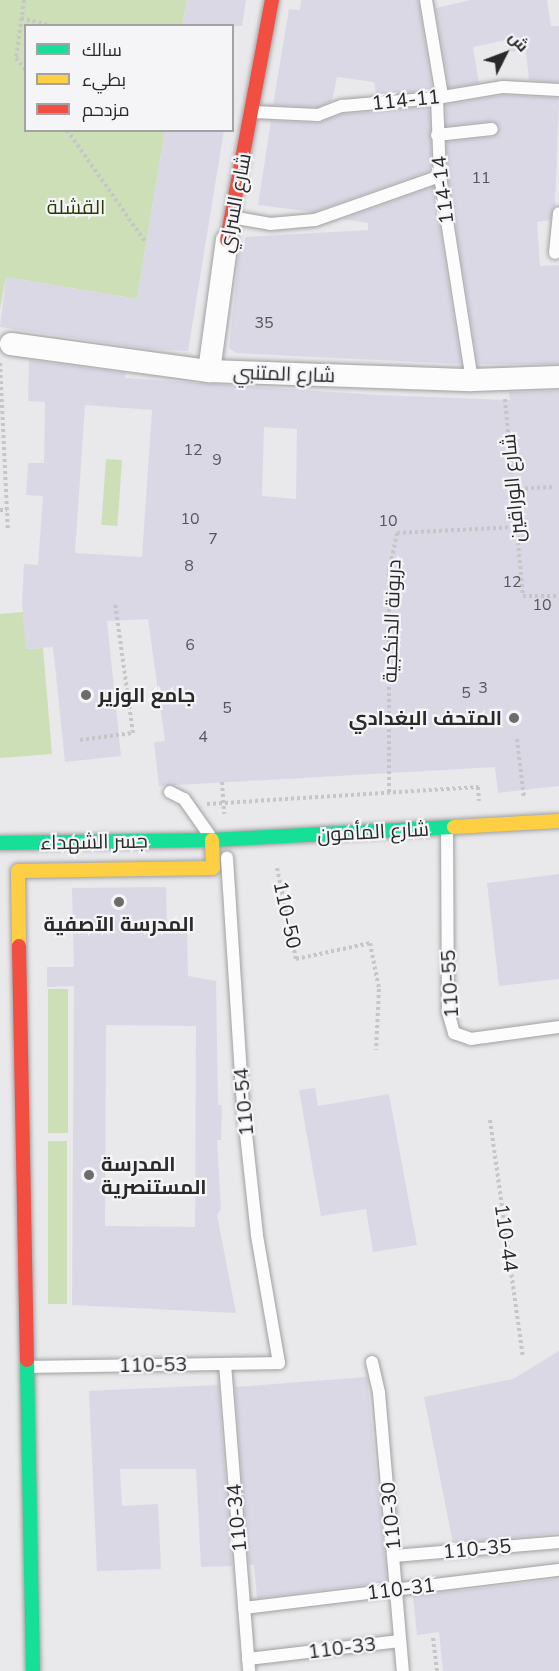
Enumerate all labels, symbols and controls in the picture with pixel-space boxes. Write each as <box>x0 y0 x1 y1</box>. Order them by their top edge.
legend <box>24 24 234 132</box>
north arrow <box>475 24 535 84</box>
text: ش <box>503 27 533 57</box>
text: سالك <box>82 38 122 62</box>
text: بطيء <box>82 68 126 92</box>
street label: 114-11 <box>371 84 441 116</box>
text: مزدحم <box>82 98 130 122</box>
street label: شارع السراي <box>214 151 256 255</box>
street label: 114-14 <box>427 155 459 225</box>
house number: 11 <box>471 168 491 188</box>
park label: القشلة <box>47 195 105 219</box>
house number: 35 <box>254 313 274 333</box>
street label: شارع المتنبي <box>232 360 336 388</box>
street label: شارع الوراقين <box>496 433 530 543</box>
house number: 12 <box>183 440 203 460</box>
house number: 9 <box>212 450 222 470</box>
house number: 10 <box>180 509 200 529</box>
house number: 10 <box>378 511 398 531</box>
house number: 7 <box>208 529 218 549</box>
house number: 8 <box>184 556 194 576</box>
street label: دربونة الدنكجية <box>378 559 406 683</box>
house number: 12 <box>502 572 522 592</box>
house number: 10 <box>532 595 552 615</box>
house number: 6 <box>185 635 195 655</box>
house number: 3 <box>478 678 488 698</box>
place label: جامع الوزير <box>98 683 195 707</box>
house number: 5 <box>461 683 471 703</box>
marker: جامع الوزير <box>79 688 93 702</box>
house number: 5 <box>222 698 232 718</box>
place label: المتحف البغدادي <box>349 706 502 730</box>
marker: المتحف البغدادي <box>507 711 521 725</box>
house number: 4 <box>198 727 208 747</box>
street label: شارع المأمون <box>317 817 429 847</box>
street label: جسر الشهداء <box>40 829 148 855</box>
street label: 110-50 <box>268 879 306 951</box>
marker: المدرسة الآصفية <box>112 895 126 909</box>
place label: المدرسة الآصفية <box>44 912 194 936</box>
street label: 110-55 <box>436 949 464 1019</box>
street label: 110-54 <box>229 1067 259 1137</box>
place label: المدرسة المستنصرية <box>101 1152 207 1199</box>
marker: المدرسة المستنصرية <box>82 1168 96 1182</box>
street label: 110-44 <box>489 1202 523 1274</box>
street label: 110-53 <box>119 1352 187 1378</box>
street label: 110-30 <box>376 1481 406 1551</box>
street label: 110-34 <box>222 1483 252 1553</box>
street label: 110-35 <box>442 1534 512 1564</box>
street label: 110-31 <box>366 1573 436 1605</box>
street label: 110-33 <box>307 1632 377 1664</box>

